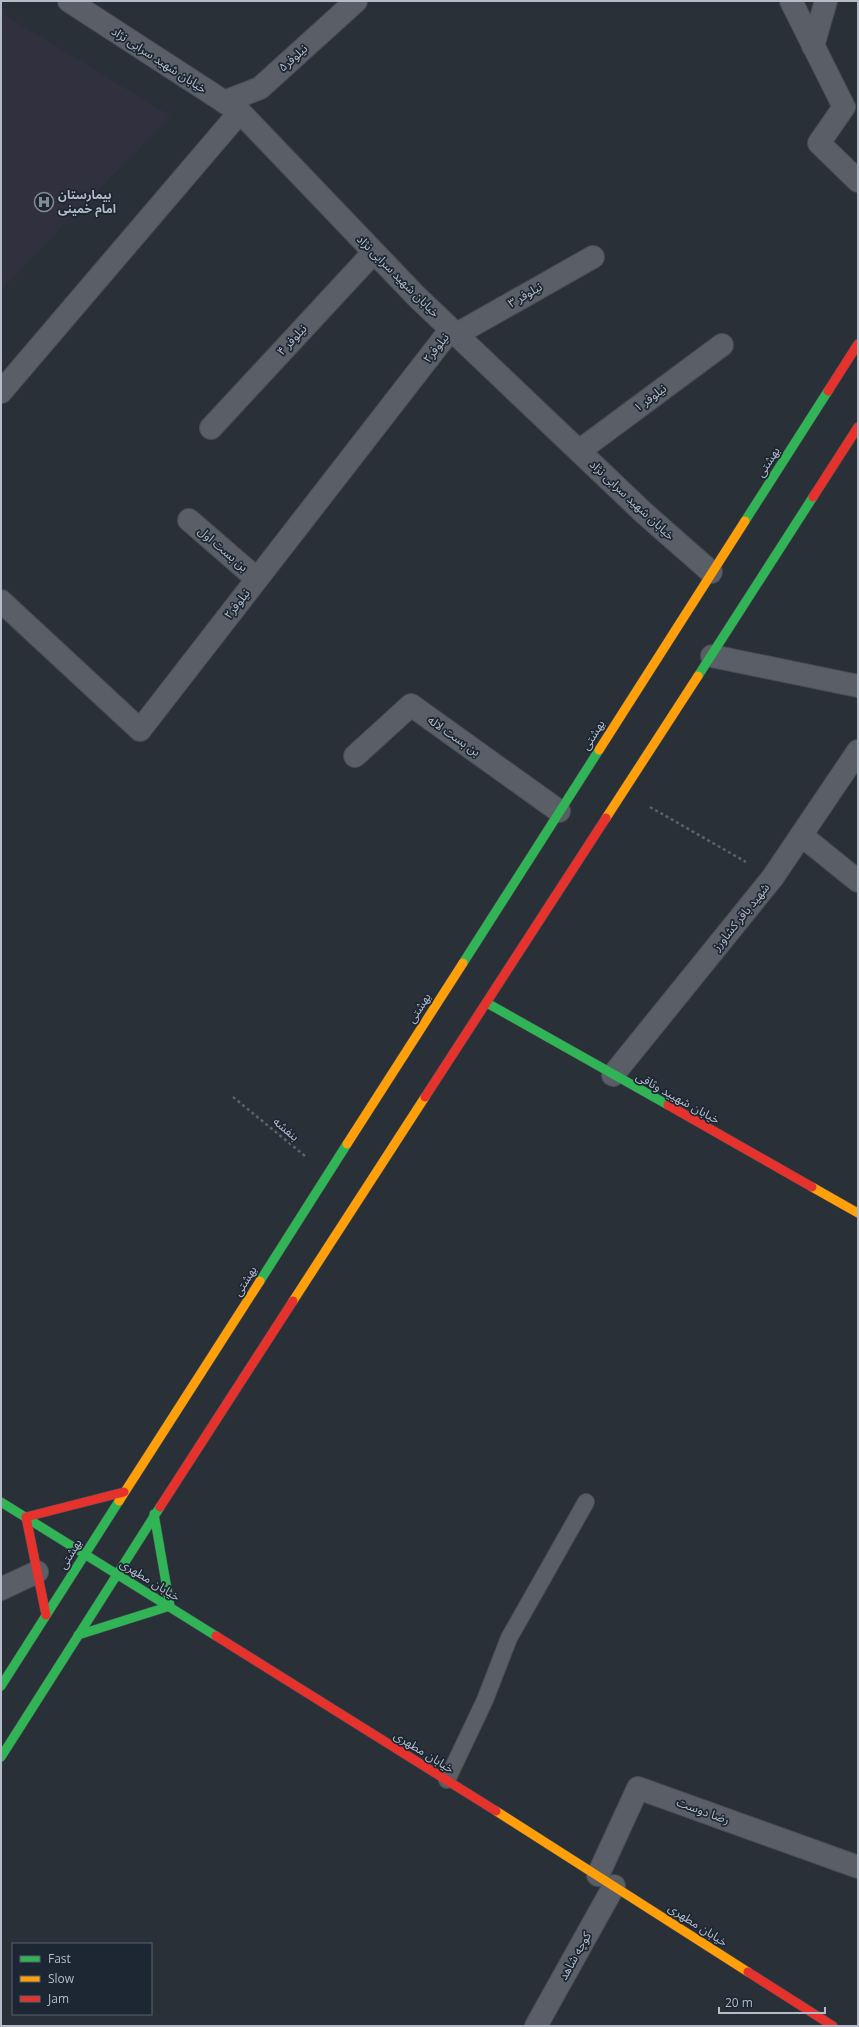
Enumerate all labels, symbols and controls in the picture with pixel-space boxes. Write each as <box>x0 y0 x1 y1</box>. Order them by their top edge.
street label: خیابان شهید سرابی نژاد <box>108 22 210 97</box>
street label: نیلوفر۵ <box>274 40 311 75</box>
place label: بیمارستان امام خمینی <box>58 186 116 218</box>
hospital icon: بیمارستان امام خمینی <box>33 191 55 213</box>
street label: خیابان شهید سرابی نژاد <box>353 230 444 321</box>
street label: نیلوفر ۳ <box>504 278 545 311</box>
street label: نیلوفر ۴ <box>273 320 310 359</box>
street label: نیلوفر۲ <box>418 329 453 366</box>
street label: نیلوفر ۱ <box>630 380 670 416</box>
street label: بهشتی <box>752 443 784 480</box>
street label: خیابان شهید سرابی نژاد <box>586 456 679 544</box>
street label: بن بست اول <box>195 522 252 575</box>
street label: نیلوفر۲ <box>219 585 254 622</box>
street label: بن بست لاله <box>425 711 484 760</box>
street label: بهشتی <box>577 716 608 753</box>
street label: شهید باقر کشاورز <box>708 879 773 955</box>
street label: بهشتی <box>403 989 435 1026</box>
street label: خیابان شهیید وثاقی <box>633 1067 723 1128</box>
street label: بنفشه <box>270 1113 303 1145</box>
street label: بهشتی <box>229 1262 260 1299</box>
street label: بهشتی <box>54 1535 85 1572</box>
street label: خیابان مطهری <box>117 1554 184 1605</box>
street label: خیابان مطهری <box>391 1726 458 1777</box>
street label: رضا دوست <box>674 1793 732 1828</box>
street label: خیابان مطهری <box>665 1899 731 1950</box>
street label: کوچه شاهد <box>554 1928 595 1983</box>
legend <box>12 1943 152 2015</box>
text: Fast <box>48 1950 71 1967</box>
text: Slow <box>48 1970 75 1987</box>
scale bar <box>719 1989 825 2015</box>
text: Jam <box>47 1990 69 2007</box>
text: 20 m <box>725 1994 753 2011</box>

